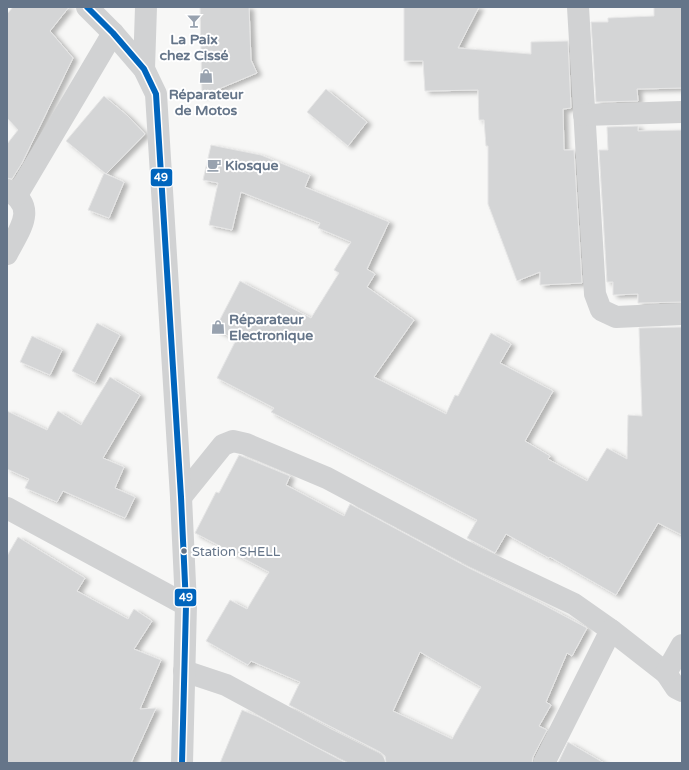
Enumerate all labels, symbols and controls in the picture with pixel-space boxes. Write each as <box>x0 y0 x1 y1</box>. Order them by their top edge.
bar icon: La Paix chez Cissé <box>186 13 202 29</box>
place label: La Paix chez Cissé <box>159 31 229 64</box>
shop icon: Réparateur de Motos <box>198 68 214 84</box>
place label: Réparateur de Motos <box>169 86 244 119</box>
cafe icon: Kiosque <box>206 157 222 173</box>
place label: Kiosque <box>225 157 278 174</box>
line badge: 49 <box>150 168 173 187</box>
text: 49 <box>154 171 168 184</box>
place label: Réparateur Electronique <box>229 311 313 344</box>
shop icon: Réparateur Electronique <box>210 319 226 335</box>
place label: Station SHELL <box>192 544 281 560</box>
marker: Station SHELL <box>179 546 189 556</box>
line badge: 49 <box>174 588 197 607</box>
text: 49 <box>179 591 193 604</box>

